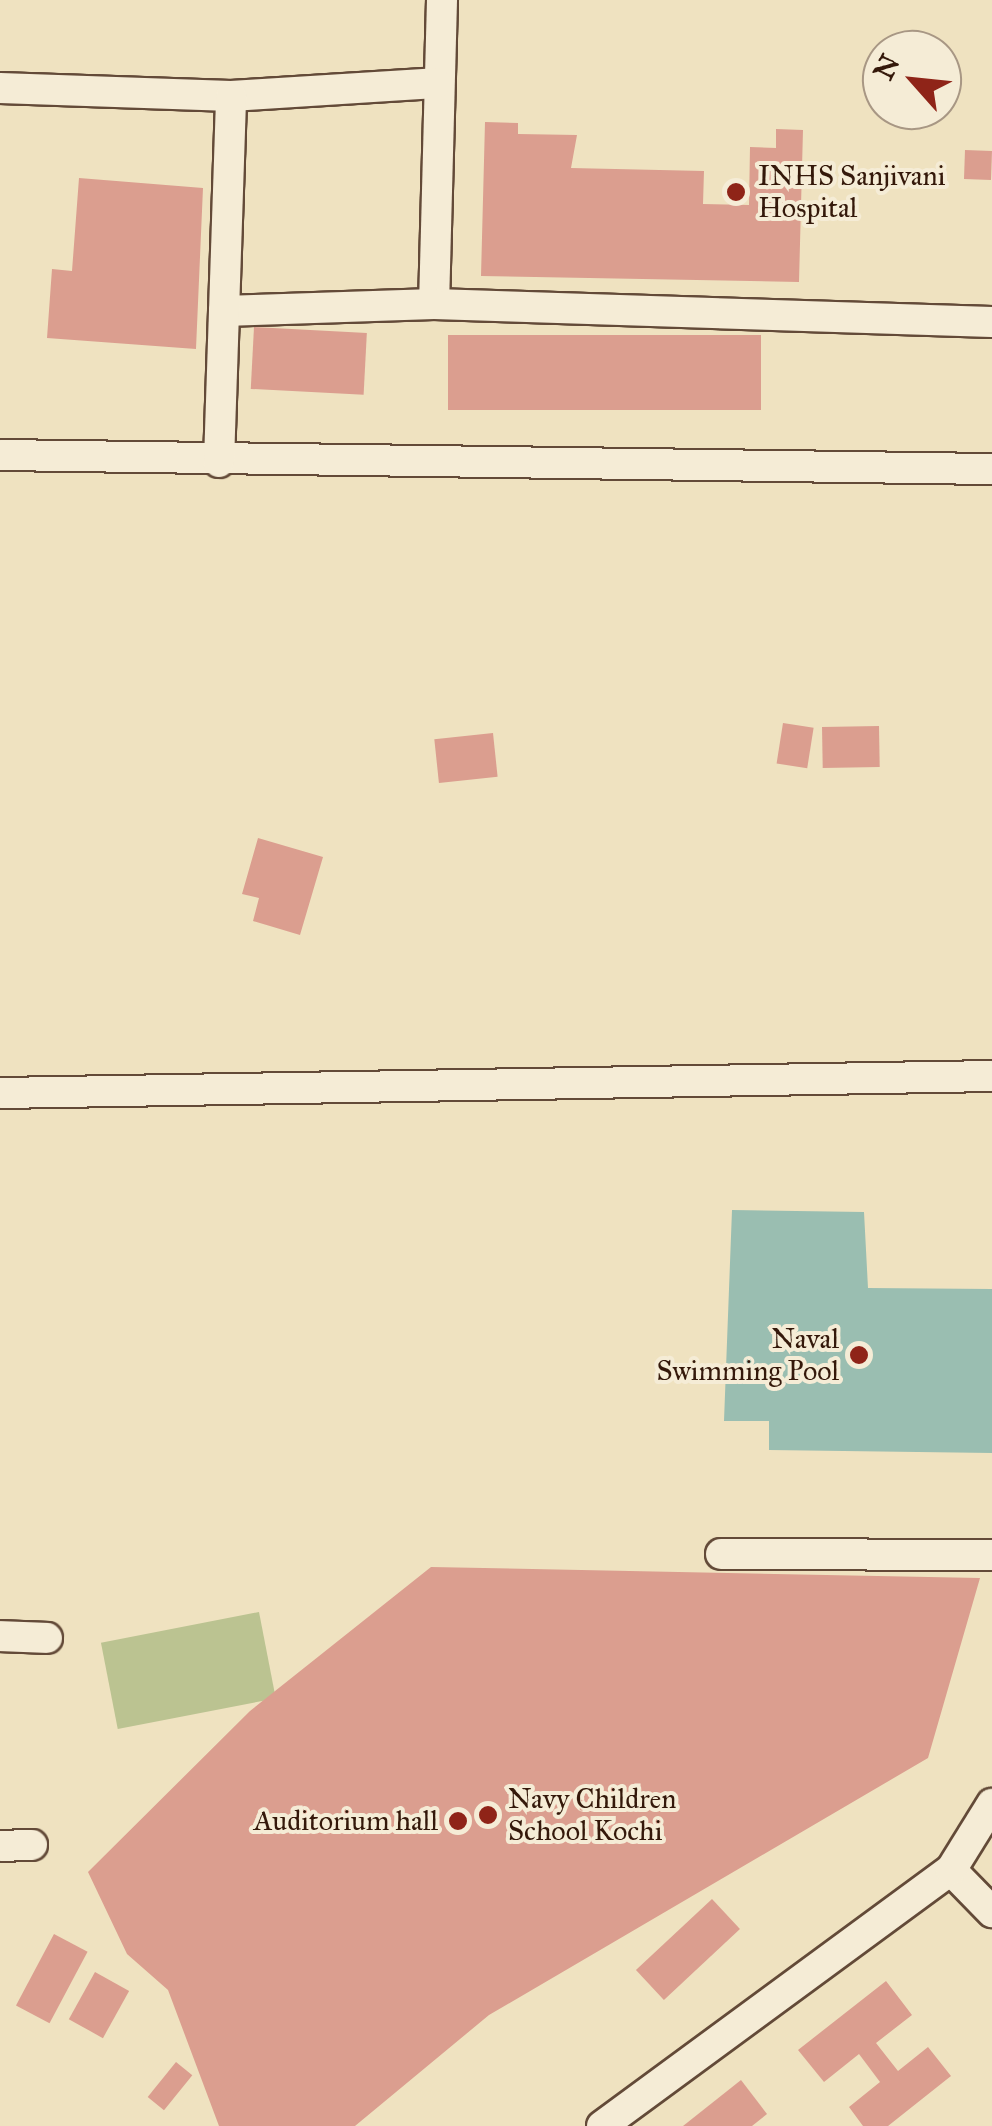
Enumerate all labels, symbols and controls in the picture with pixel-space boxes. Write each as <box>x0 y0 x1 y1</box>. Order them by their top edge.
north arrow <box>862 30 962 130</box>
text: N <box>866 49 908 86</box>
place label: INHS Sanjivani Hospital <box>758 159 945 225</box>
marker: INHS Sanjivani Hospital <box>723 179 749 205</box>
place label: Naval Swimming Pool <box>657 1322 839 1388</box>
marker: Naval Swimming Pool <box>848 1344 870 1366</box>
place label: Navy Children School Kochi <box>508 1782 676 1848</box>
place label: Auditorium hall <box>254 1804 438 1838</box>
marker: Navy Children School Kochi <box>477 1804 499 1826</box>
marker: Auditorium hall <box>447 1810 469 1832</box>

